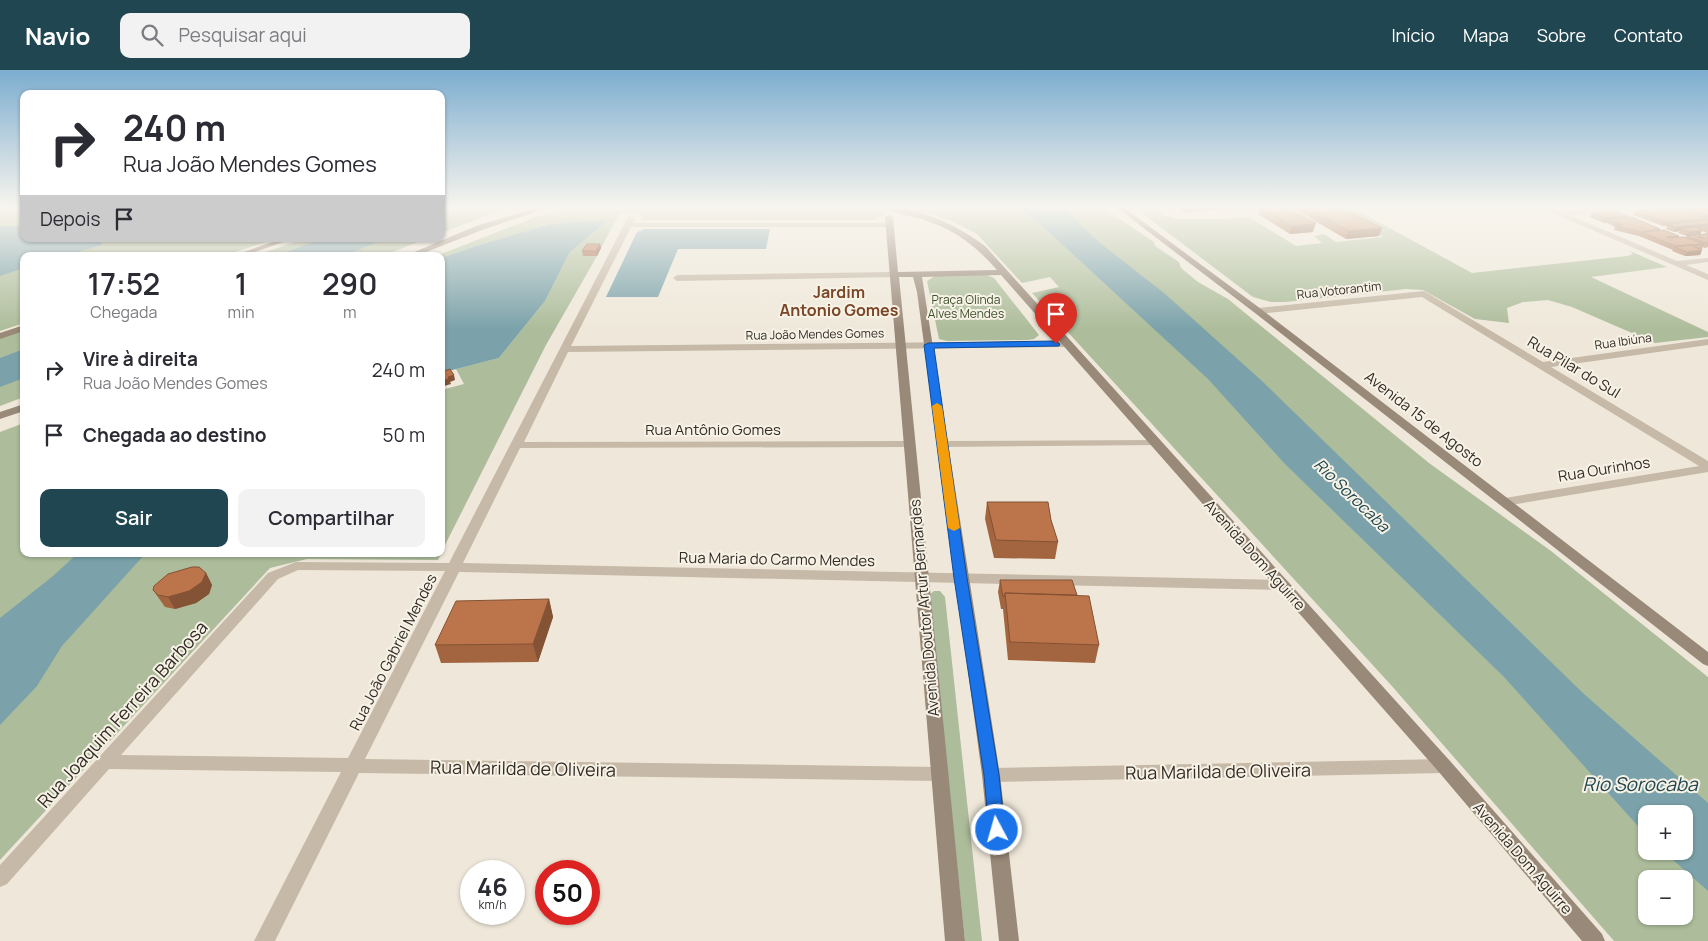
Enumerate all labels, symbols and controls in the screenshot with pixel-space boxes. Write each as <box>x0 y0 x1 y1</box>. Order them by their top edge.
search box <box>120 13 470 58</box>
text: Navio <box>25 19 90 52</box>
icon: search <box>138 21 166 49</box>
text: Pesquisar aqui <box>178 22 307 48</box>
text: Início <box>1391 23 1435 47</box>
text: Mapa <box>1463 23 1509 47</box>
text: Sobre <box>1537 23 1586 47</box>
text: Contato <box>1614 23 1683 47</box>
text: 240 m <box>123 104 226 152</box>
icon: right <box>40 110 105 175</box>
text: Rua João Mendes Gomes <box>123 149 377 179</box>
icon: arrive <box>110 205 138 233</box>
text: Depois <box>40 206 100 232</box>
text: 17:52 <box>88 263 160 304</box>
text: 1 <box>235 263 247 304</box>
text: 290 <box>322 263 377 304</box>
street label: Rua Votorantim <box>1296 277 1382 303</box>
district label: Jardim Antonio Gomes <box>780 281 899 321</box>
park label: Praça Olinda Alves Mendes <box>928 291 1004 322</box>
pin <box>1035 293 1077 344</box>
icon: arrive <box>1042 300 1070 328</box>
text: Chegada <box>90 301 157 323</box>
text: min <box>228 301 254 323</box>
text: m <box>343 301 356 323</box>
street label: Rua João Mendes Gomes <box>746 324 884 344</box>
street label: Rua Ibiúna <box>1593 329 1653 353</box>
street label: Rua Pilar do Sul <box>1524 331 1624 403</box>
text: Vire à direita <box>83 346 198 372</box>
icon: right <box>40 356 68 384</box>
text: 240 m <box>372 357 425 383</box>
street label: Avenida 15 de Agosto <box>1360 366 1488 472</box>
text: Rua João Mendes Gomes <box>83 372 268 394</box>
street label: Rua Antônio Gomes <box>645 419 781 440</box>
icon: arrive <box>40 421 68 449</box>
text: Chegada ao destino <box>83 422 266 448</box>
text: 50 m <box>383 422 425 448</box>
street label: Rua Ourinhos <box>1556 451 1652 487</box>
water label: Rio Sorocaba <box>1309 453 1395 537</box>
button: Sair <box>40 489 228 547</box>
button: Compartilhar <box>238 489 425 547</box>
street label: Avenida Dom Aguirre <box>1200 495 1311 615</box>
street label: Avenida Doutor Artur Bernardes <box>904 498 944 717</box>
street label: Rua Maria do Carmo Mendes <box>679 547 875 571</box>
street label: Rua João Gabriel Mendes <box>344 570 442 734</box>
street label: Rua Joaquim Ferreira Barbosa <box>32 615 212 813</box>
street label: Rua Marilda de Oliveira <box>430 754 616 782</box>
street label: Rua Marilda de Oliveira <box>1125 757 1311 785</box>
water label: Rio Sorocaba <box>1582 771 1699 797</box>
street label: Avenida Dom Aguirre <box>1468 797 1578 919</box>
position arrow <box>970 803 1022 855</box>
map controls <box>1638 805 1693 925</box>
button: + <box>1638 805 1693 860</box>
speed limit sign: 50 <box>535 860 600 925</box>
text: 46 <box>477 869 508 904</box>
button: − <box>1638 870 1693 925</box>
text: km/h <box>479 896 506 913</box>

